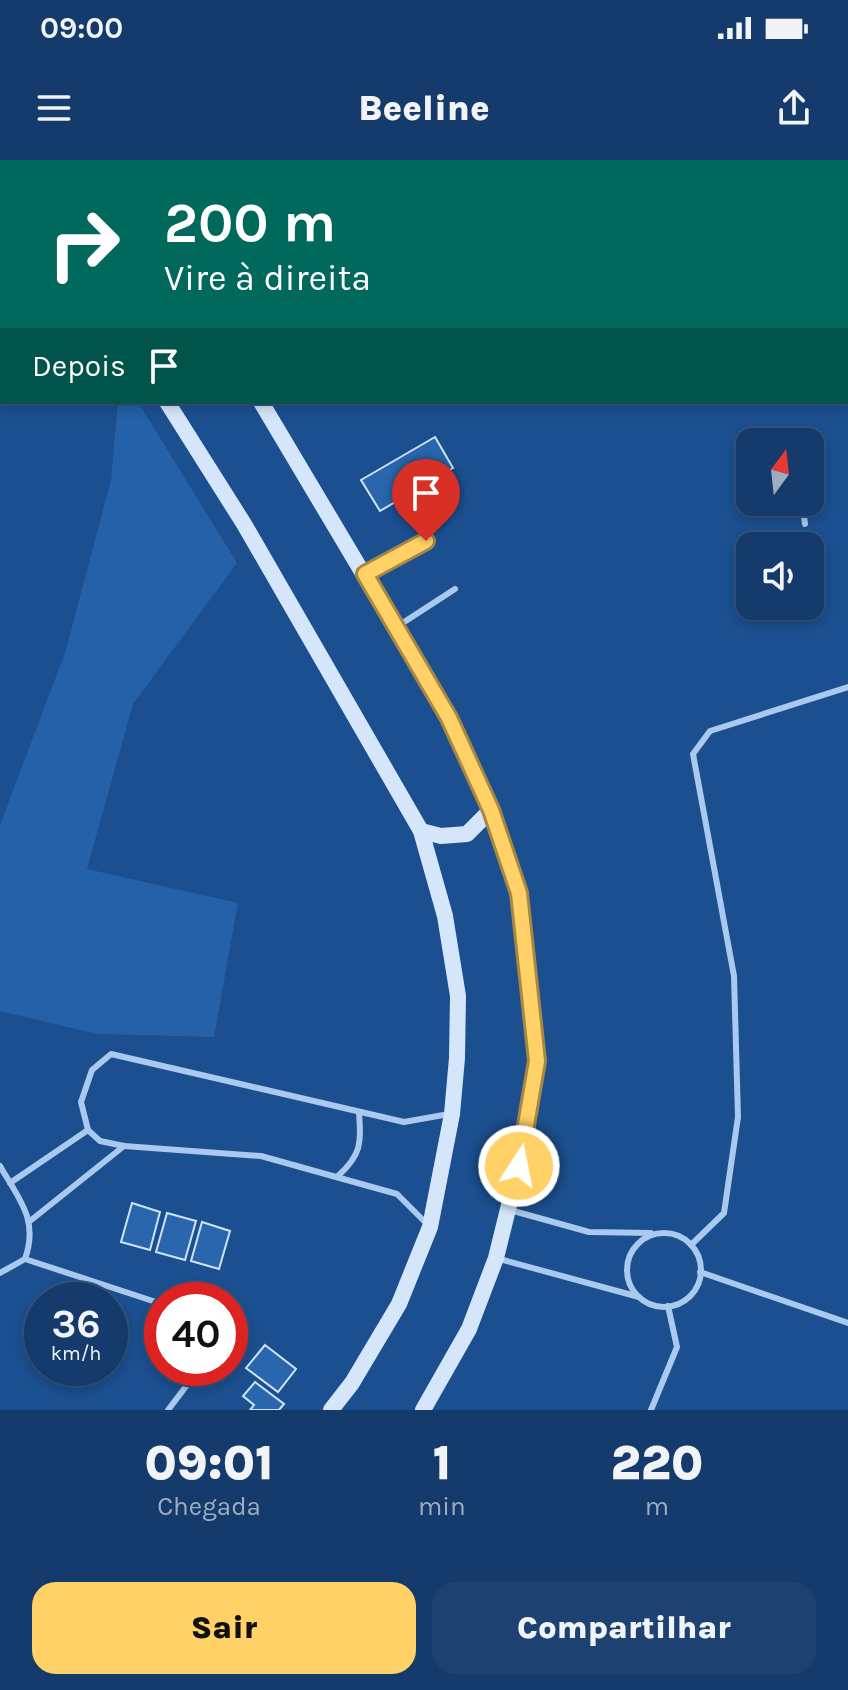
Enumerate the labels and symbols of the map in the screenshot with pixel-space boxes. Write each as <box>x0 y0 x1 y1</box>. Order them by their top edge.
north arrow <box>736 428 824 516</box>
pin <box>392 459 460 541</box>
position arrow <box>477 1124 561 1208</box>
speed limit sign: 40 <box>144 1282 248 1386</box>

